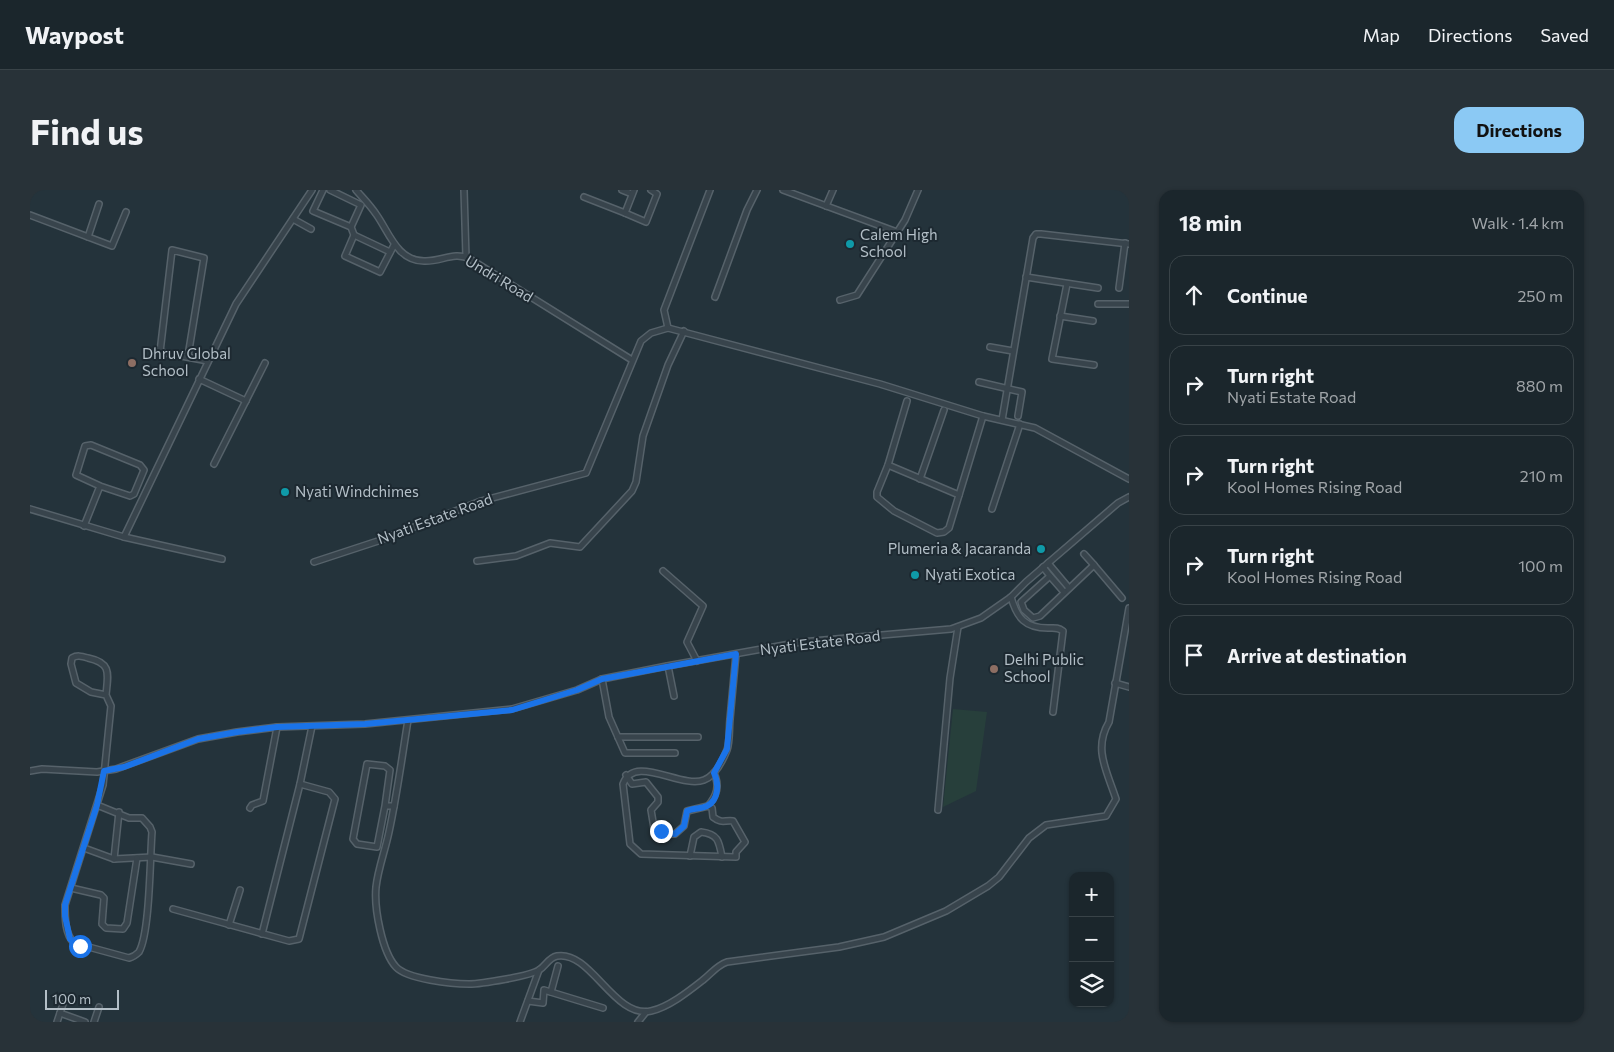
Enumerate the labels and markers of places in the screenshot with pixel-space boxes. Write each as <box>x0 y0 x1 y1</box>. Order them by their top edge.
place label: Calem High School <box>860 225 938 260</box>
marker: Calem High School <box>844 238 856 250</box>
place label: Dhruv Global School <box>142 344 231 379</box>
marker: Dhruv Global School <box>126 357 138 369</box>
place label: Nyati Windchimes <box>295 482 419 500</box>
marker: Nyati Windchimes <box>279 486 291 498</box>
place label: Plumeria & Jacaranda <box>888 539 1031 557</box>
marker: Plumeria & Jacaranda <box>1035 543 1047 555</box>
place label: Nyati Exotica <box>925 565 1015 583</box>
marker: Nyati Exotica <box>909 569 921 581</box>
place label: Delhi Public School <box>1004 650 1084 685</box>
marker: Delhi Public School <box>988 663 1000 675</box>

